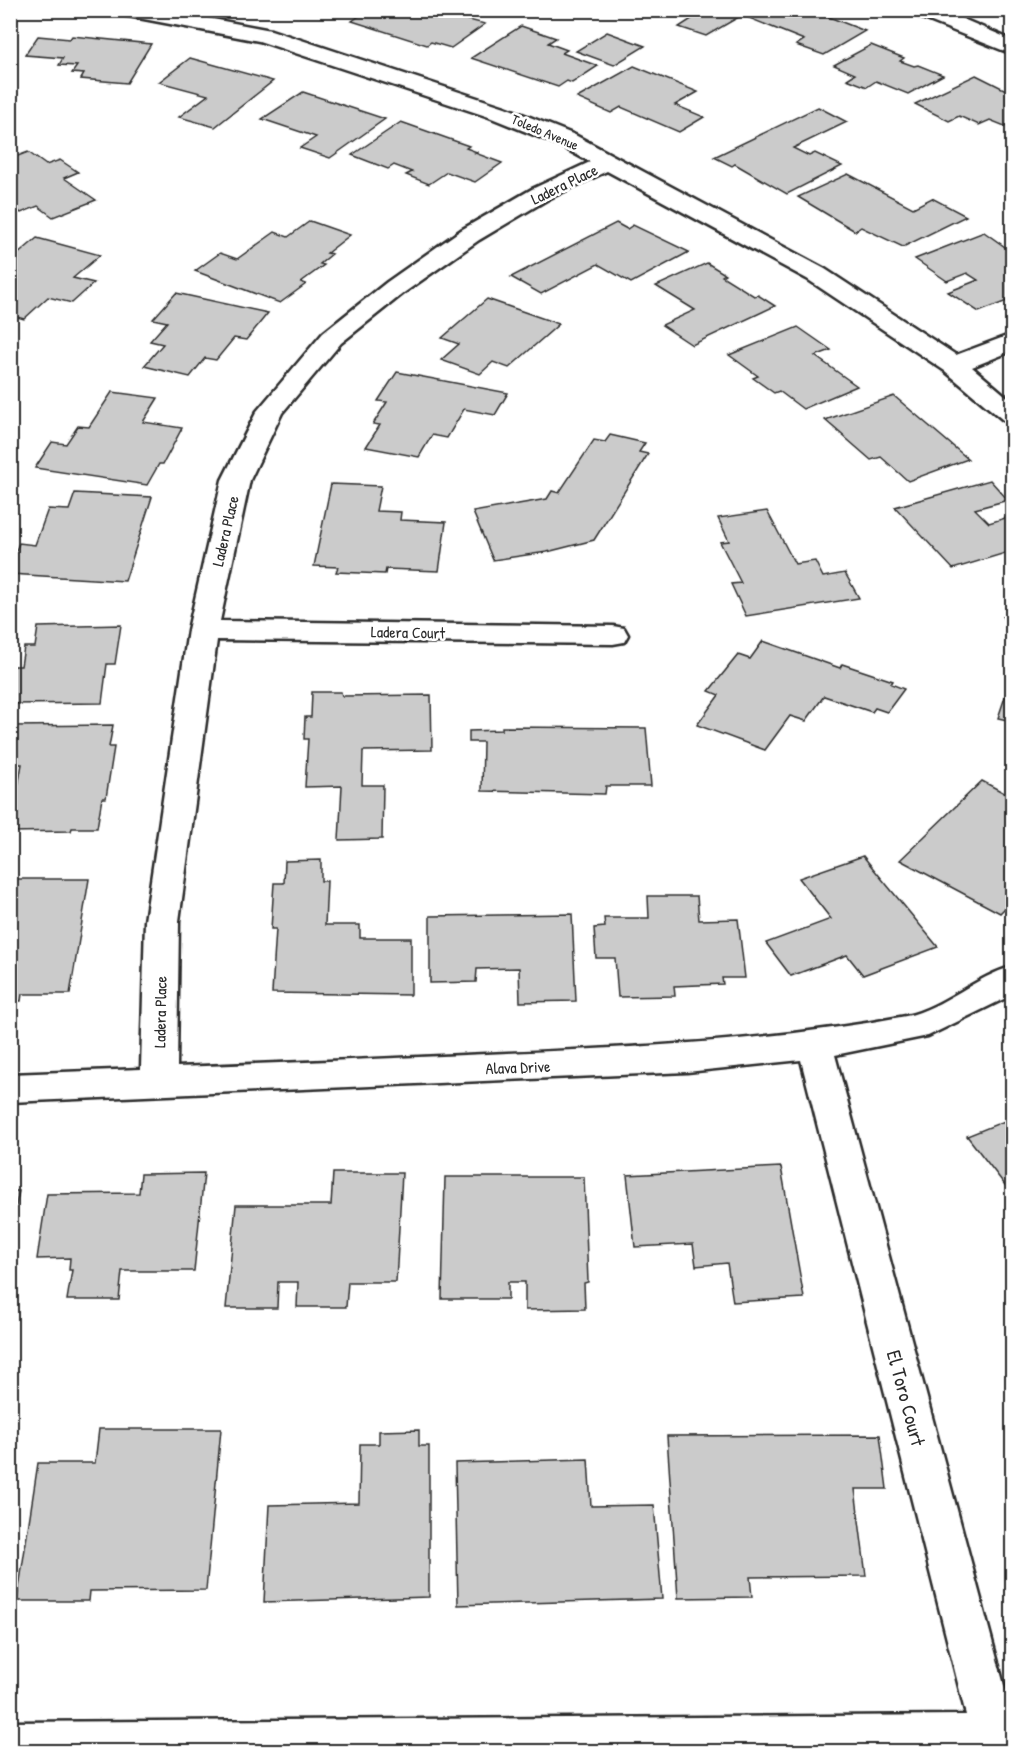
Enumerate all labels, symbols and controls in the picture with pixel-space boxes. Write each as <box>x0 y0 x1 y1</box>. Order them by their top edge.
street label: Toledo Avenue <box>509 109 582 154</box>
street label: Ladera Place <box>527 158 602 210</box>
street label: Ladera Place <box>206 493 244 568</box>
street label: Ladera Court <box>371 620 446 644</box>
street label: Ladera Place <box>148 975 172 1048</box>
street label: Alava Drive <box>485 1055 551 1079</box>
street label: El Toro Court <box>881 1347 933 1450</box>

